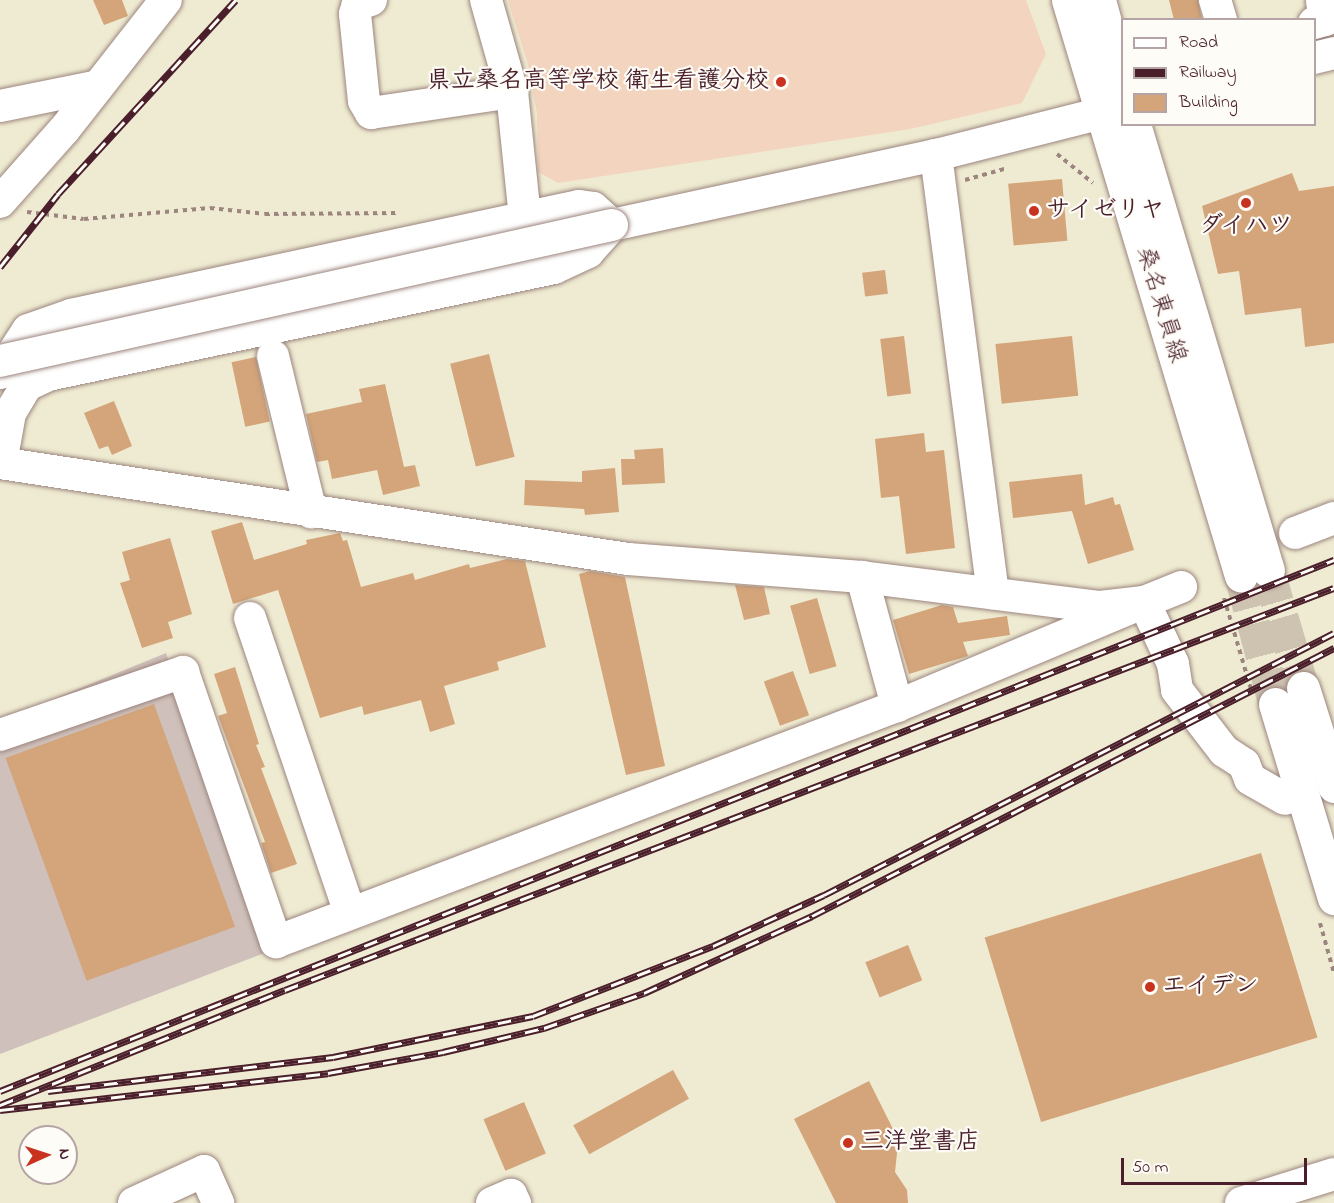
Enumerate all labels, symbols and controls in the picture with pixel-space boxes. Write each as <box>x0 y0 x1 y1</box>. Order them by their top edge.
legend <box>1121 18 1316 126</box>
text: Road <box>1179 30 1218 56</box>
text: Railway <box>1179 60 1236 86</box>
place label: 県立桑名高等学校 衛生看護分校 <box>427 68 769 96</box>
marker: 県立桑名高等学校 衛生看護分校 <box>774 75 788 89</box>
text: Building <box>1179 90 1238 116</box>
marker: ダイハツ <box>1239 196 1253 210</box>
place label: サイゼリヤ <box>1046 197 1166 225</box>
marker: サイゼリヤ <box>1027 204 1041 218</box>
place label: ダイハツ <box>1198 213 1294 241</box>
street label: 桑名東員線 <box>1129 243 1191 367</box>
place label: エイデン <box>1162 973 1258 1001</box>
marker: エイデン <box>1143 980 1157 994</box>
north arrow <box>18 1125 78 1185</box>
place label: 三洋堂書店 <box>860 1129 980 1157</box>
marker: 三洋堂書店 <box>841 1136 855 1150</box>
scale bar <box>1124 1146 1310 1184</box>
text: N <box>52 1148 76 1160</box>
text: 50 m <box>1132 1155 1169 1181</box>

